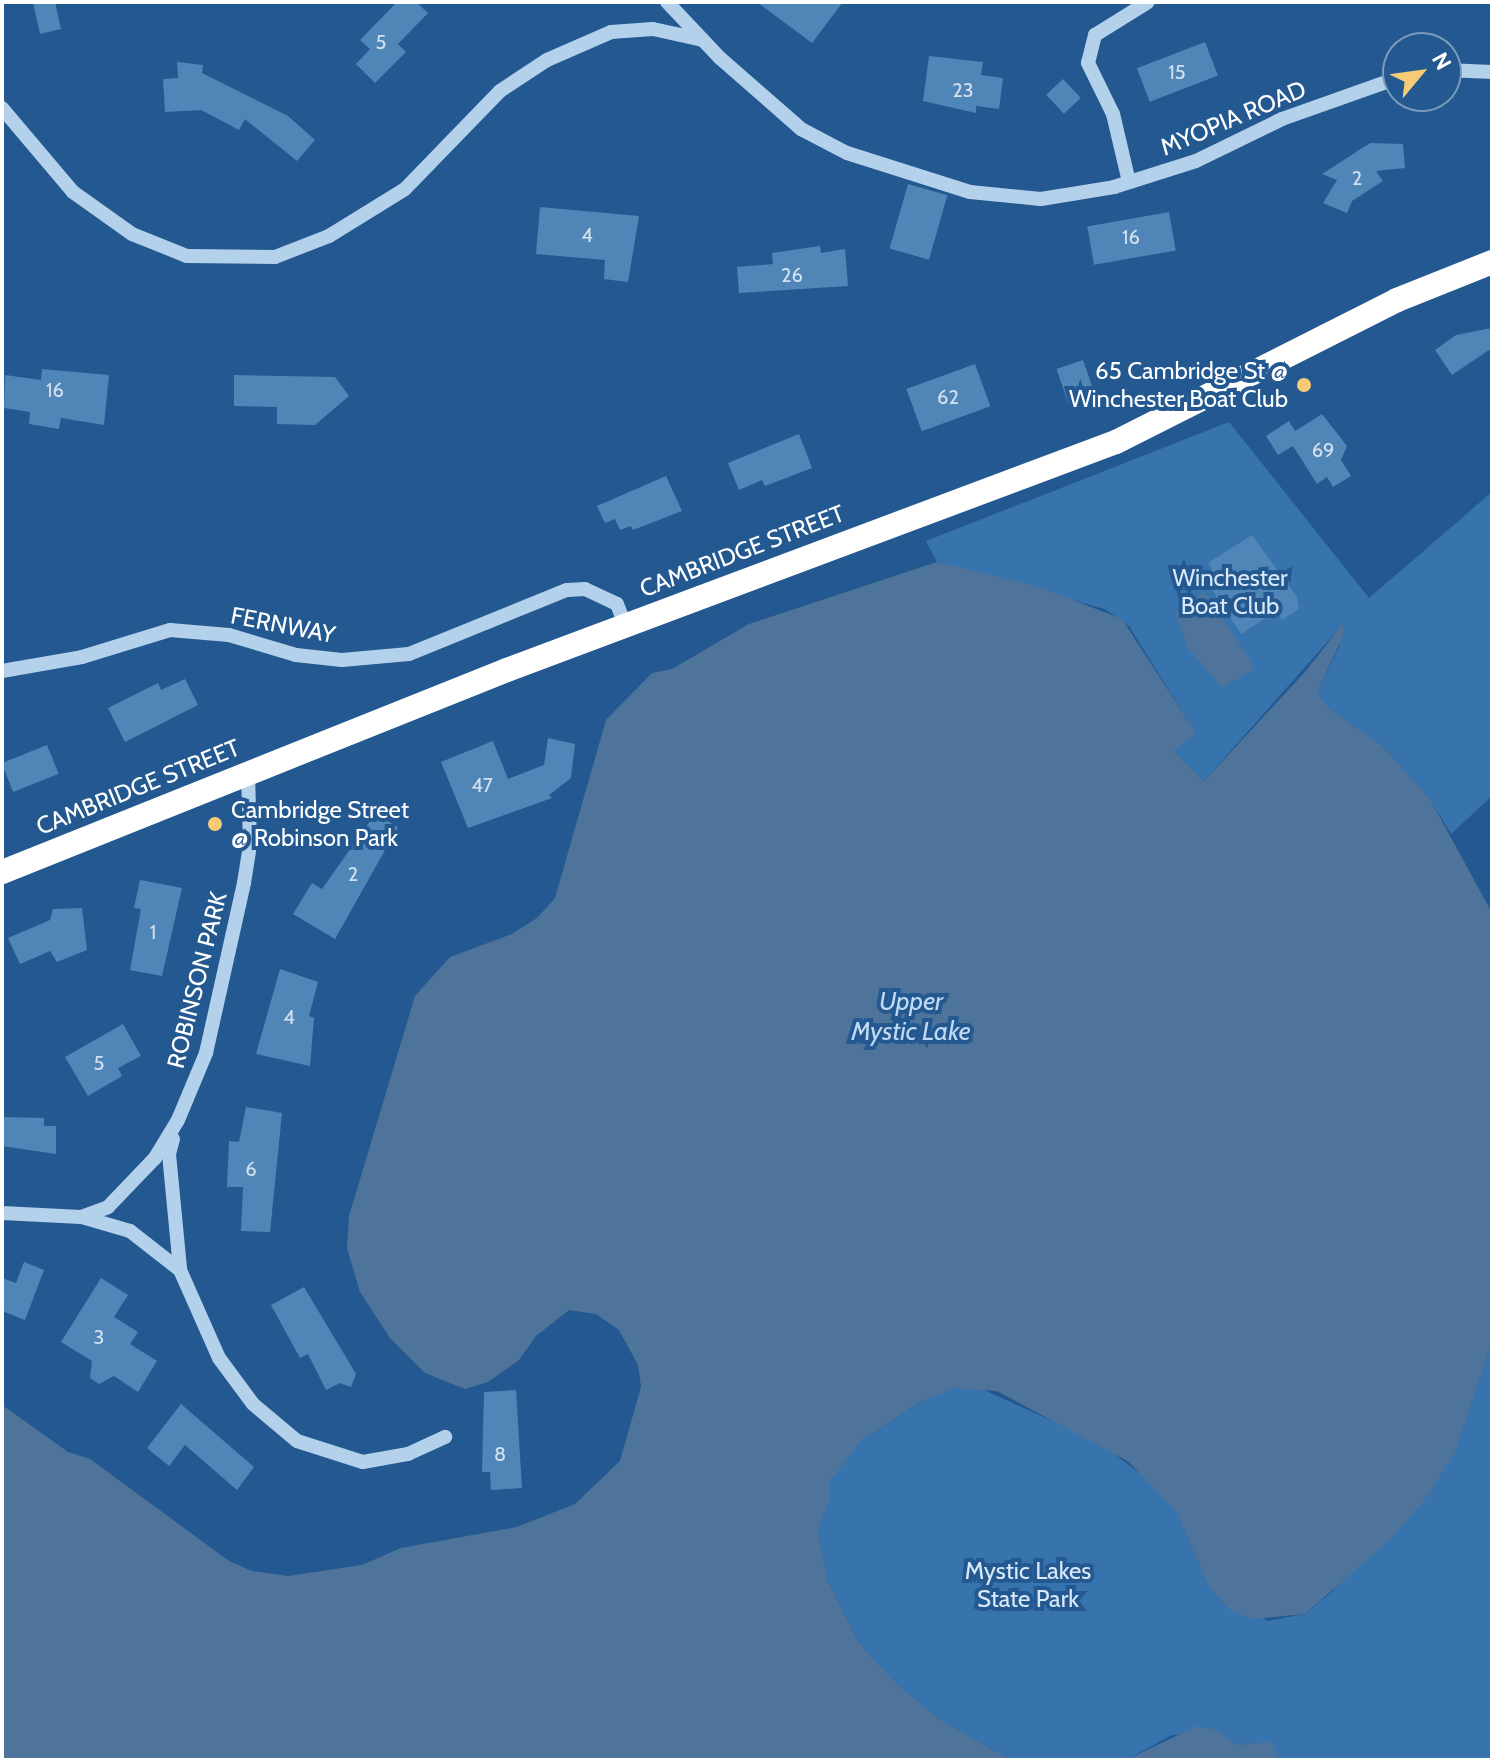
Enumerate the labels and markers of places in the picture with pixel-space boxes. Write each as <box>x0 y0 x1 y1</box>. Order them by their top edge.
place label: 65 Cambridge St @ Winchester Boat Club <box>1069 357 1288 413</box>
marker: 65 Cambridge St @ Winchester Boat Club <box>1295 376 1313 394</box>
place label: Cambridge Street @ Robinson Park <box>231 796 409 852</box>
marker: Cambridge Street @ Robinson Park <box>206 815 224 833</box>

